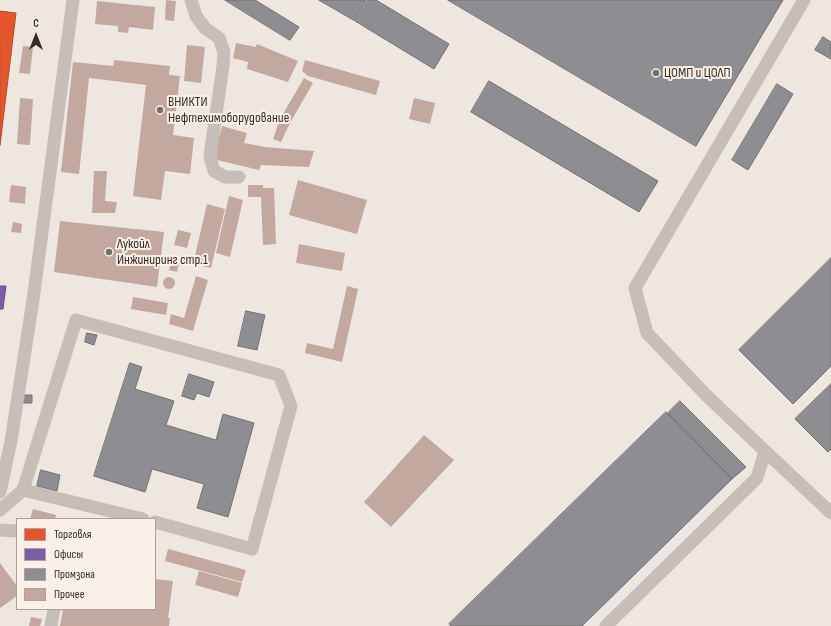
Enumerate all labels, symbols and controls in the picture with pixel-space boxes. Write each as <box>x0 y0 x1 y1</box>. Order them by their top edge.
north arrow <box>16 16 56 56</box>
text: С <box>33 17 39 30</box>
place label: ЦОМП и ЦОЛП <box>664 65 731 81</box>
marker: ЦОМП и ЦОЛП <box>651 68 661 78</box>
place label: ВНИКТИ Нефтехимоборудование <box>168 94 289 126</box>
marker: ВНИКТИ Нефтехимоборудование <box>155 105 165 115</box>
place label: Лукойл Инжиниринг стр.1 <box>117 236 208 268</box>
marker: Лукойл Инжиниринг стр.1 <box>104 247 114 257</box>
legend <box>16 518 156 610</box>
text: Торговля <box>54 527 91 542</box>
text: Офисы <box>54 547 83 562</box>
text: Промзона <box>54 567 95 582</box>
text: Прочее <box>54 587 85 602</box>

